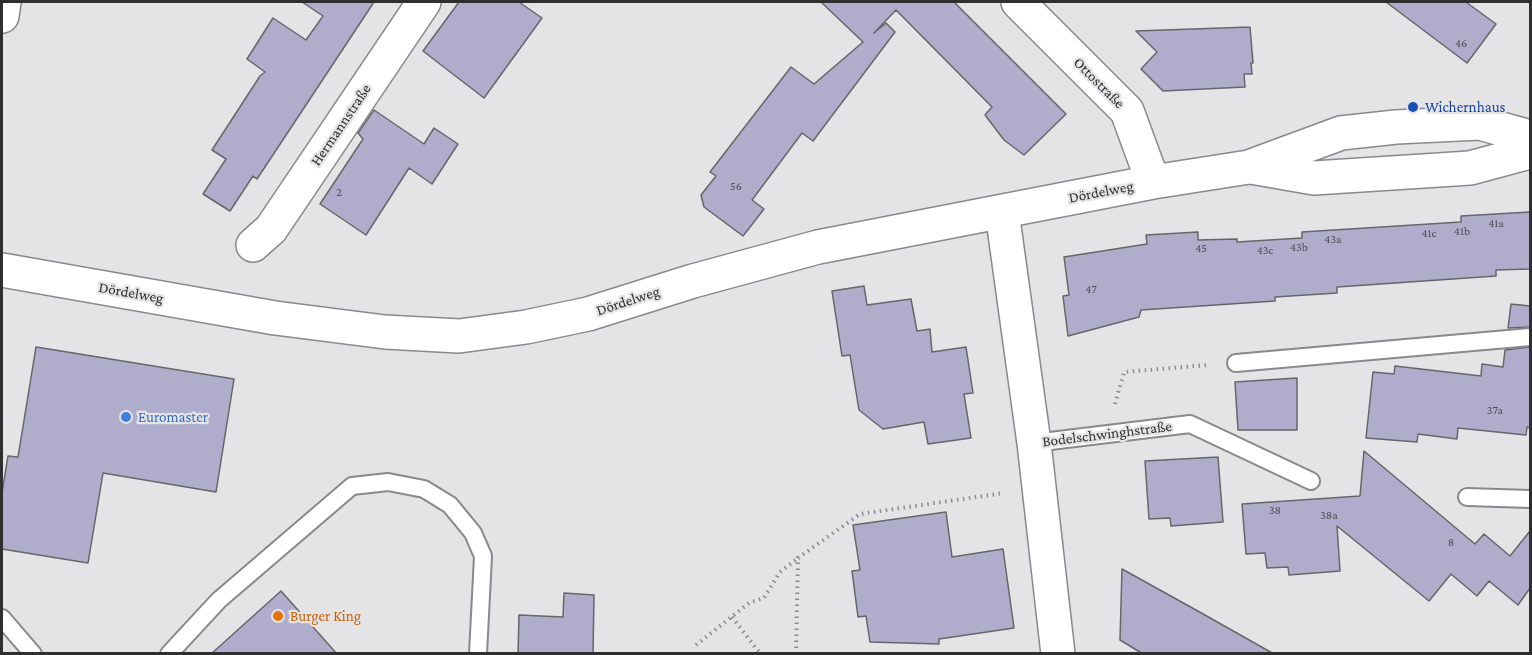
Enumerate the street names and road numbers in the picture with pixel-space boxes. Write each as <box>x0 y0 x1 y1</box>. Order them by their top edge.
street label: Ottostraße <box>1070 54 1128 112</box>
street label: Hermannstraße <box>307 81 375 169</box>
street label: Dördelweg <box>1067 177 1135 207</box>
street label: Dördelweg <box>97 278 165 308</box>
street label: Dördelweg <box>594 282 662 320</box>
street label: Bodelschwinghstraße <box>1041 417 1173 451</box>

